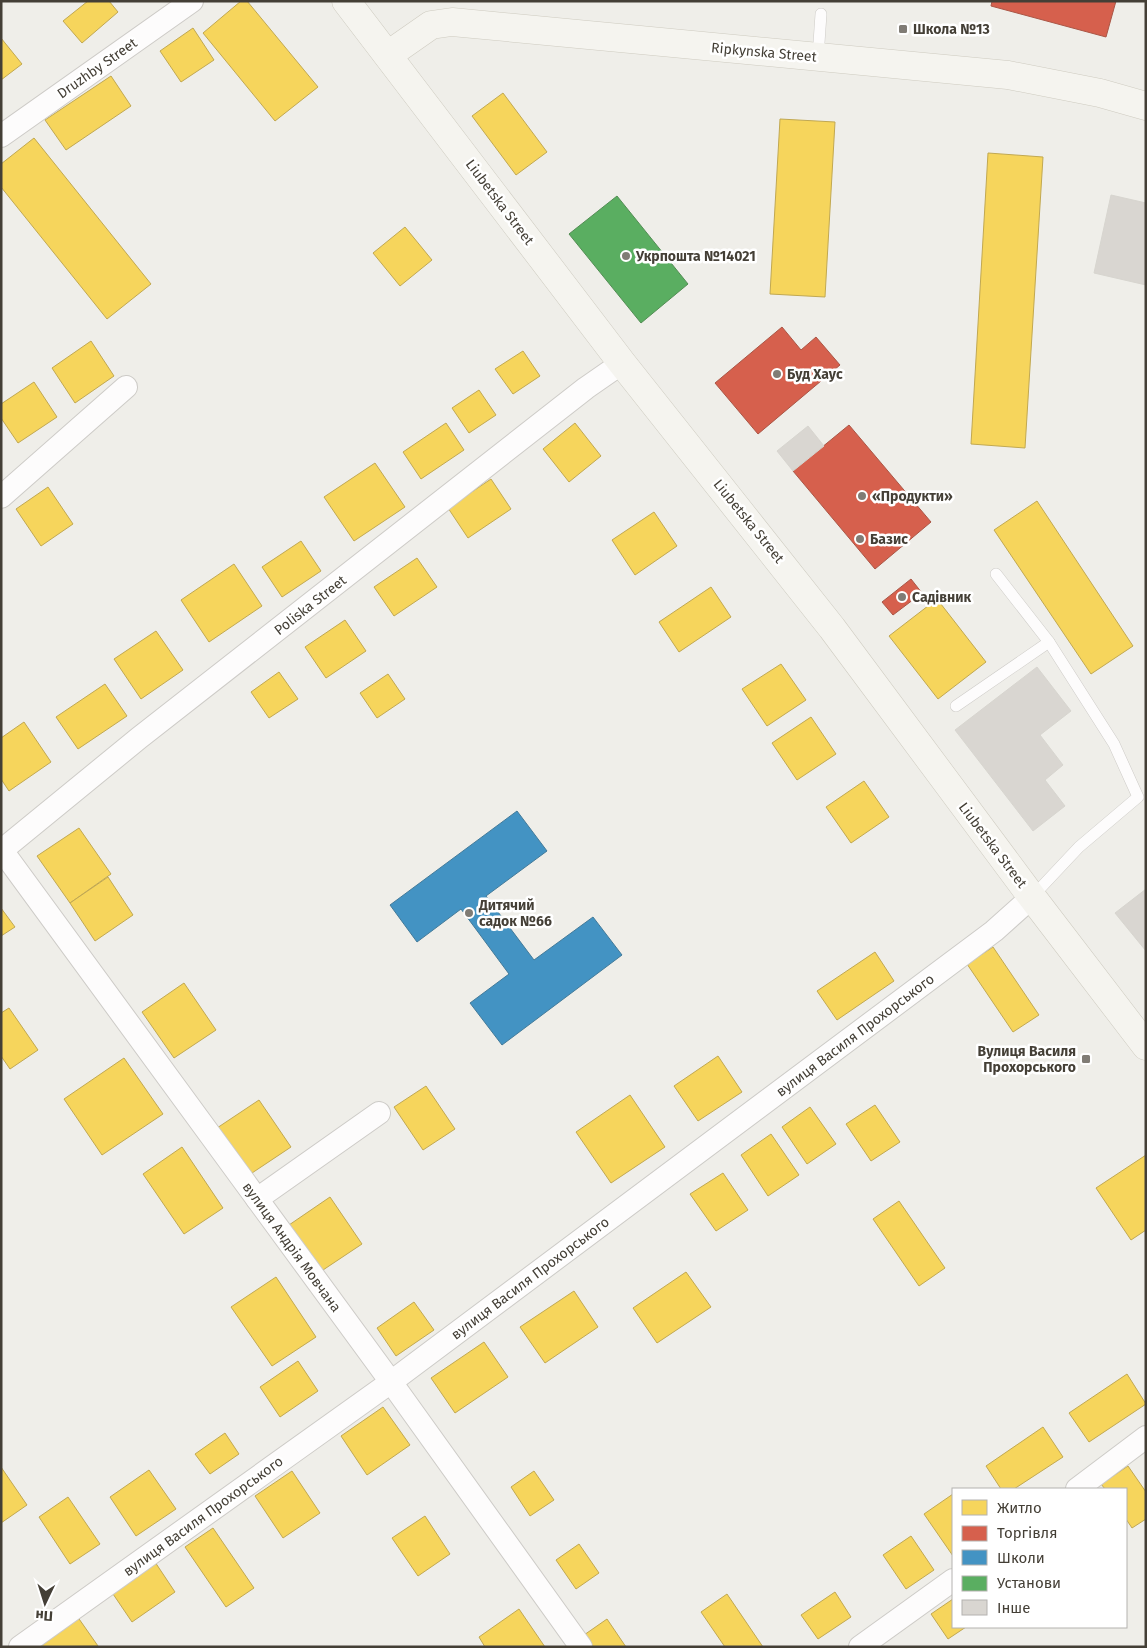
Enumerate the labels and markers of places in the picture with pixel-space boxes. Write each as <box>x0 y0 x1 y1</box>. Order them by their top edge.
place label: Школа №13 <box>913 21 990 38</box>
marker: Школа №13 <box>897 23 909 35</box>
place label: Укрпошта №14021 <box>635 248 756 265</box>
marker: Укрпошта №14021 <box>620 250 632 262</box>
place label: Буд Хаус <box>787 366 843 383</box>
marker: Буд Хаус <box>771 368 783 380</box>
place label: «Продукти» <box>872 488 953 505</box>
marker: «Продукти» <box>856 490 868 502</box>
place label: Базис <box>870 531 908 548</box>
marker: Базис <box>854 533 866 545</box>
place label: Садівник <box>912 589 972 606</box>
marker: Садівник <box>896 591 908 603</box>
place label: Дитячий садок №66 <box>478 897 552 930</box>
marker: Дитячий садок №66 <box>463 907 475 919</box>
place label: Вулиця Василя Прохорського <box>978 1043 1076 1076</box>
marker: Вулиця Василя Прохорського <box>1080 1053 1092 1065</box>

